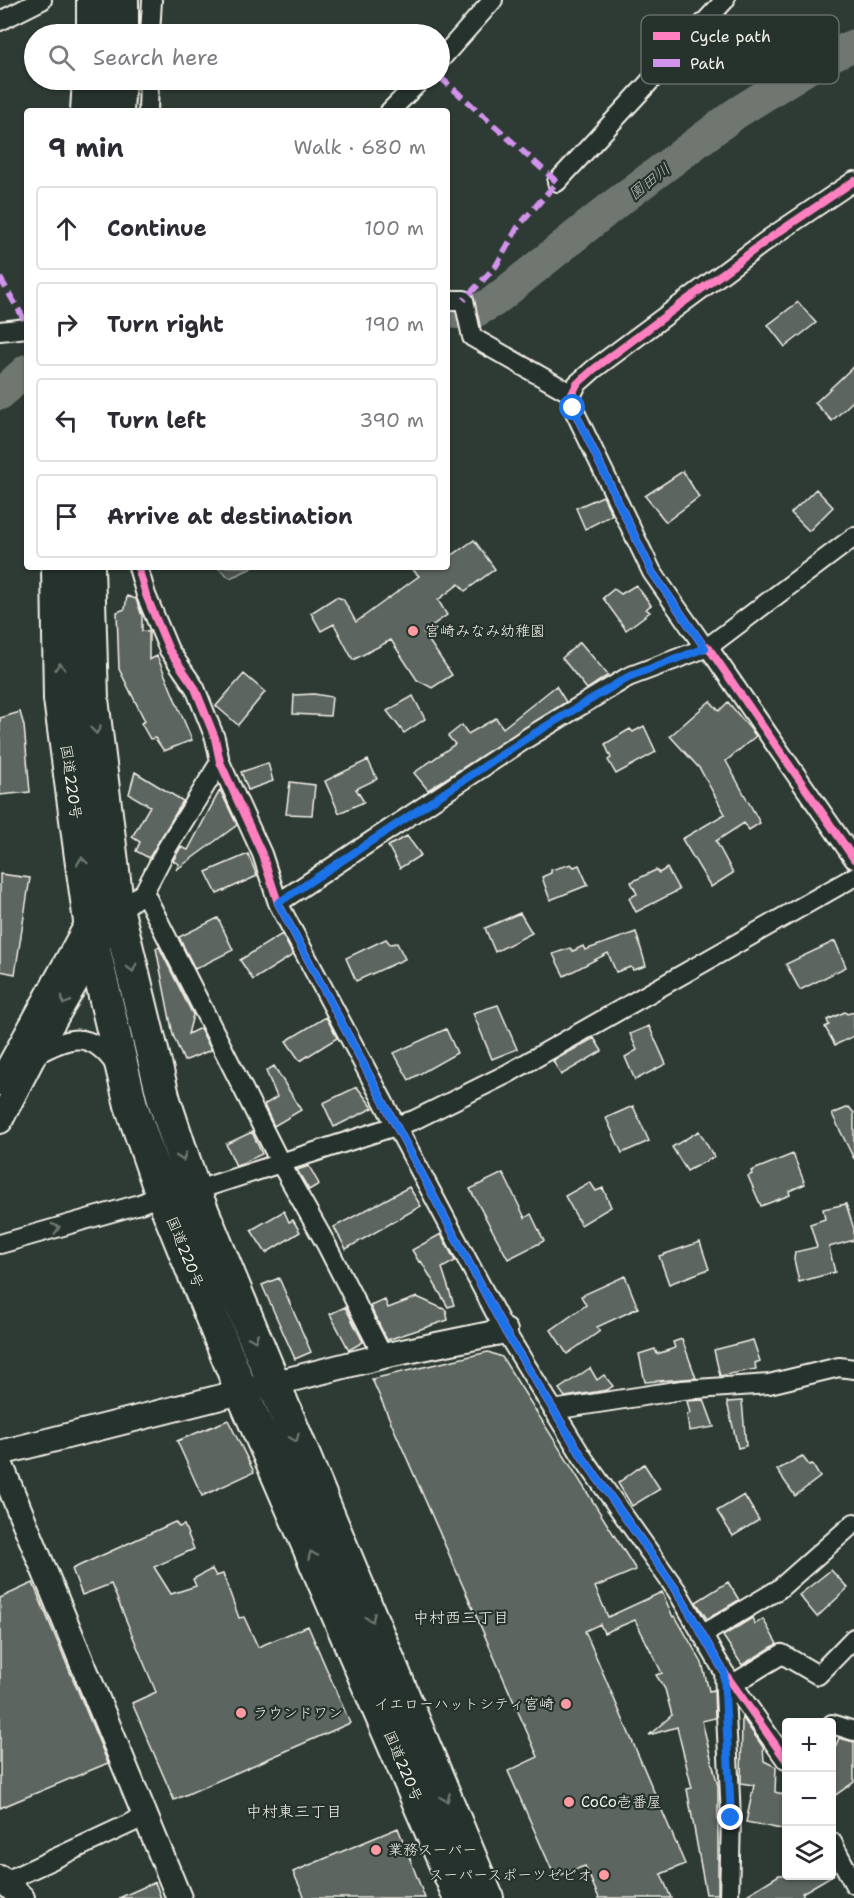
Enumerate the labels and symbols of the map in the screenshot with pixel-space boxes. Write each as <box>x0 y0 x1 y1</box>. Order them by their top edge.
legend <box>641 15 839 84</box>
text: Cycle path <box>690 26 771 47</box>
text: Path <box>690 53 725 74</box>
water label: 園田川 <box>624 158 675 204</box>
route start <box>559 394 585 420</box>
place label: 宮崎みなみ幼稚園 <box>425 621 545 641</box>
marker: 宮崎みなみ幼稚園 <box>406 624 420 638</box>
one-way arrow <box>54 663 66 672</box>
one-way arrow <box>89 726 102 735</box>
street label: 国道220号 <box>56 743 86 821</box>
one-way arrow <box>76 856 88 865</box>
one-way arrow <box>124 963 137 973</box>
one-way arrow <box>61 995 72 1005</box>
one-way arrow <box>175 1151 188 1162</box>
street label: 国道220号 <box>162 1213 208 1291</box>
one-way arrow <box>50 1223 61 1235</box>
one-way arrow <box>247 1332 259 1343</box>
one-way arrow <box>288 1432 300 1443</box>
one-way arrow <box>307 1550 319 1561</box>
district label: 中村西三丁目 <box>413 1607 509 1628</box>
one-way arrow <box>364 1612 376 1623</box>
place label: イエローハットシティ宮崎 <box>374 1694 554 1714</box>
marker: イエローハットシティ宮崎 <box>559 1697 573 1711</box>
place label: ラウンドワン <box>253 1703 343 1723</box>
marker: ラウンドワン <box>234 1706 248 1720</box>
street label: 国道220号 <box>379 1727 427 1805</box>
one-way arrow <box>439 1792 451 1803</box>
place label: CoCo壱番屋 <box>581 1792 662 1812</box>
marker: CoCo壱番屋 <box>562 1795 576 1809</box>
district label: 中村東三丁目 <box>246 1801 342 1822</box>
route end <box>717 1804 743 1830</box>
place label: 業務スーパー <box>388 1840 477 1860</box>
marker: 業務スーパー <box>369 1843 383 1857</box>
place label: スーパースポーツゼビオ <box>429 1865 592 1885</box>
marker: スーパースポーツゼビオ <box>597 1868 611 1882</box>

